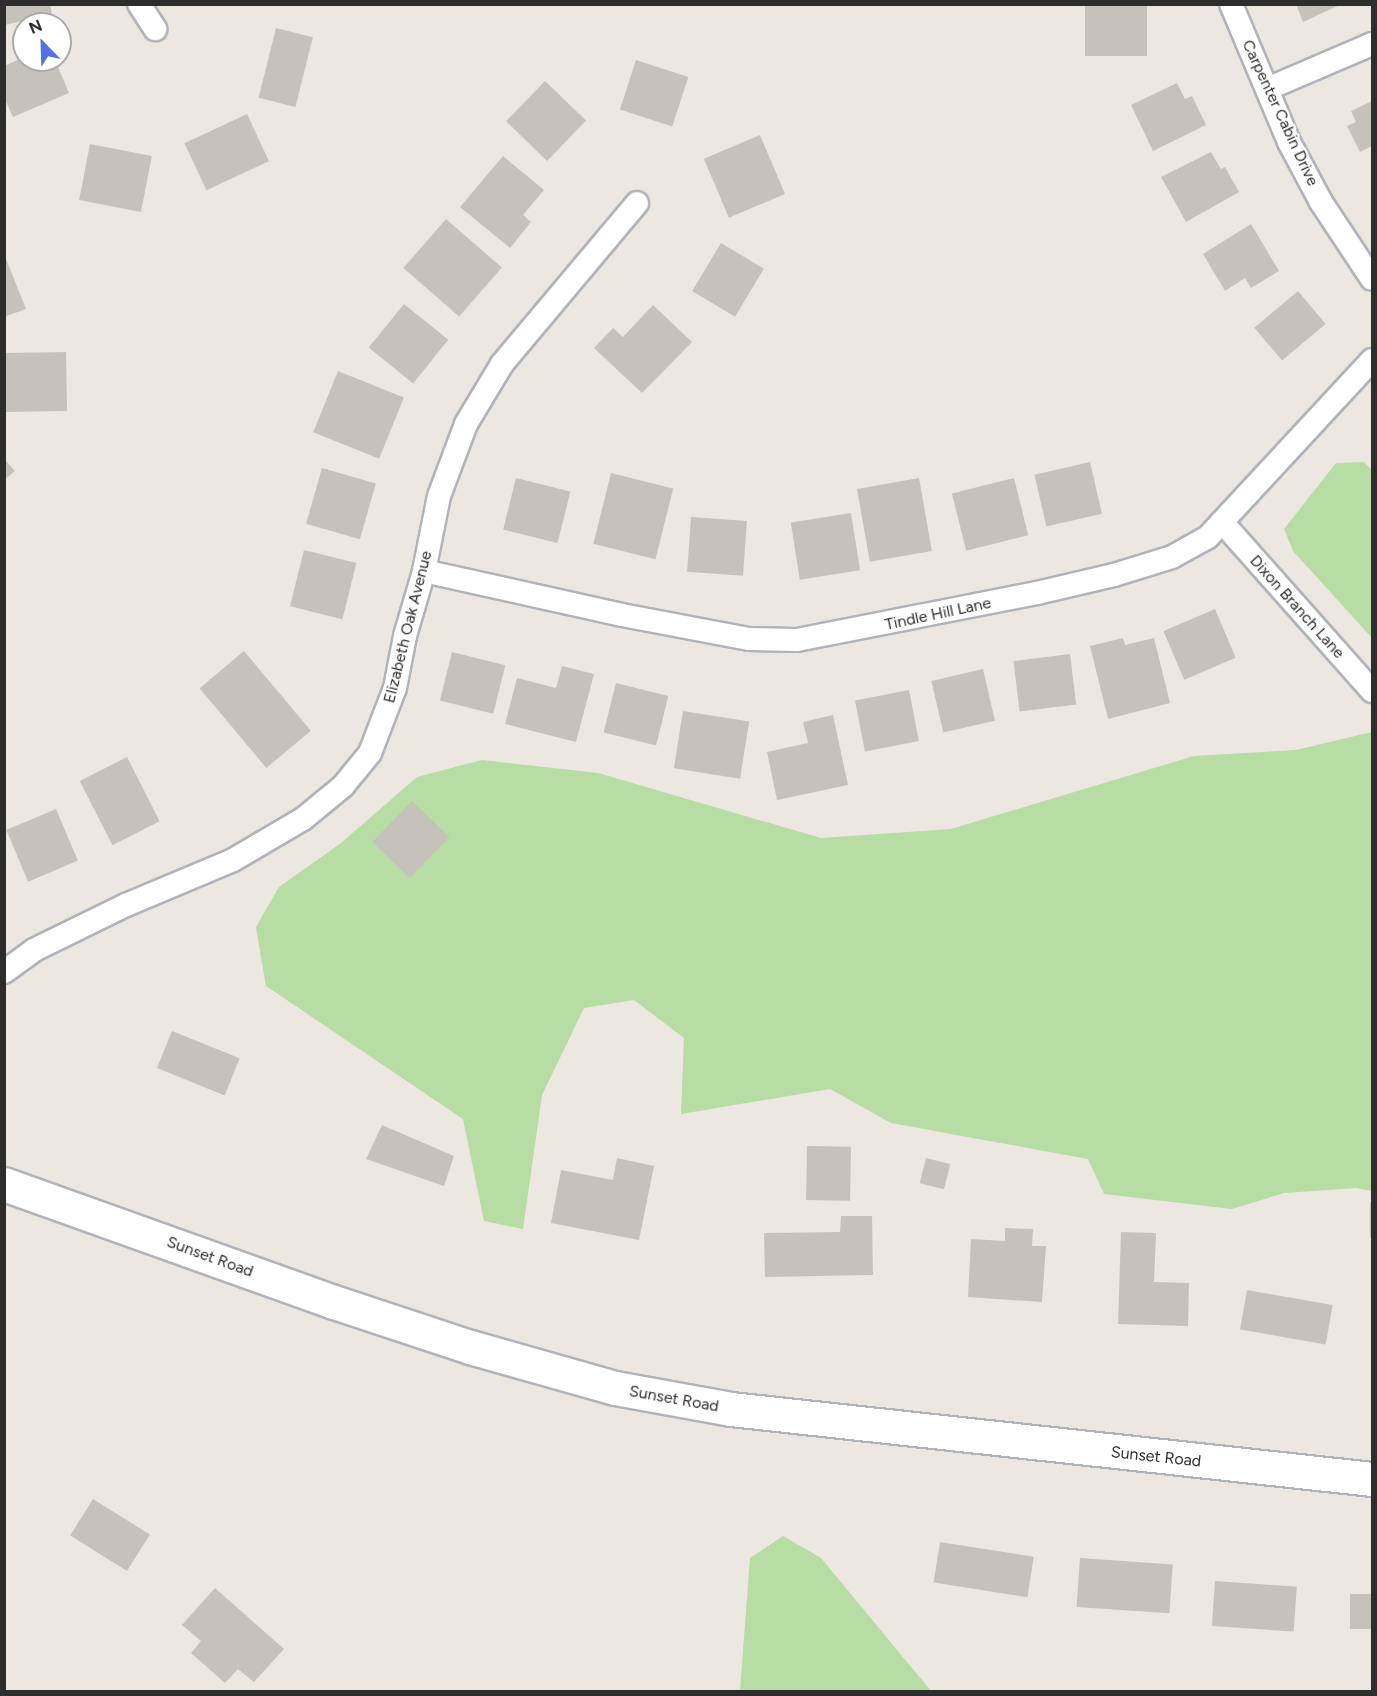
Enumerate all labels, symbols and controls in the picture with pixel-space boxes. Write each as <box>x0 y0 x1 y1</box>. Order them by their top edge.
north arrow <box>12 12 72 72</box>
text: N <box>26 16 45 38</box>
street label: Carpenter Cabin Drive <box>1238 37 1322 189</box>
street label: Elizabeth Oak Avenue <box>380 549 436 705</box>
street label: Dixon Branch Lane <box>1246 551 1348 663</box>
street label: Tindle Hill Lane <box>883 593 993 635</box>
street label: Sunset Road <box>164 1232 256 1282</box>
street label: Sunset Road <box>628 1382 720 1416</box>
street label: Sunset Road <box>1110 1443 1202 1471</box>

